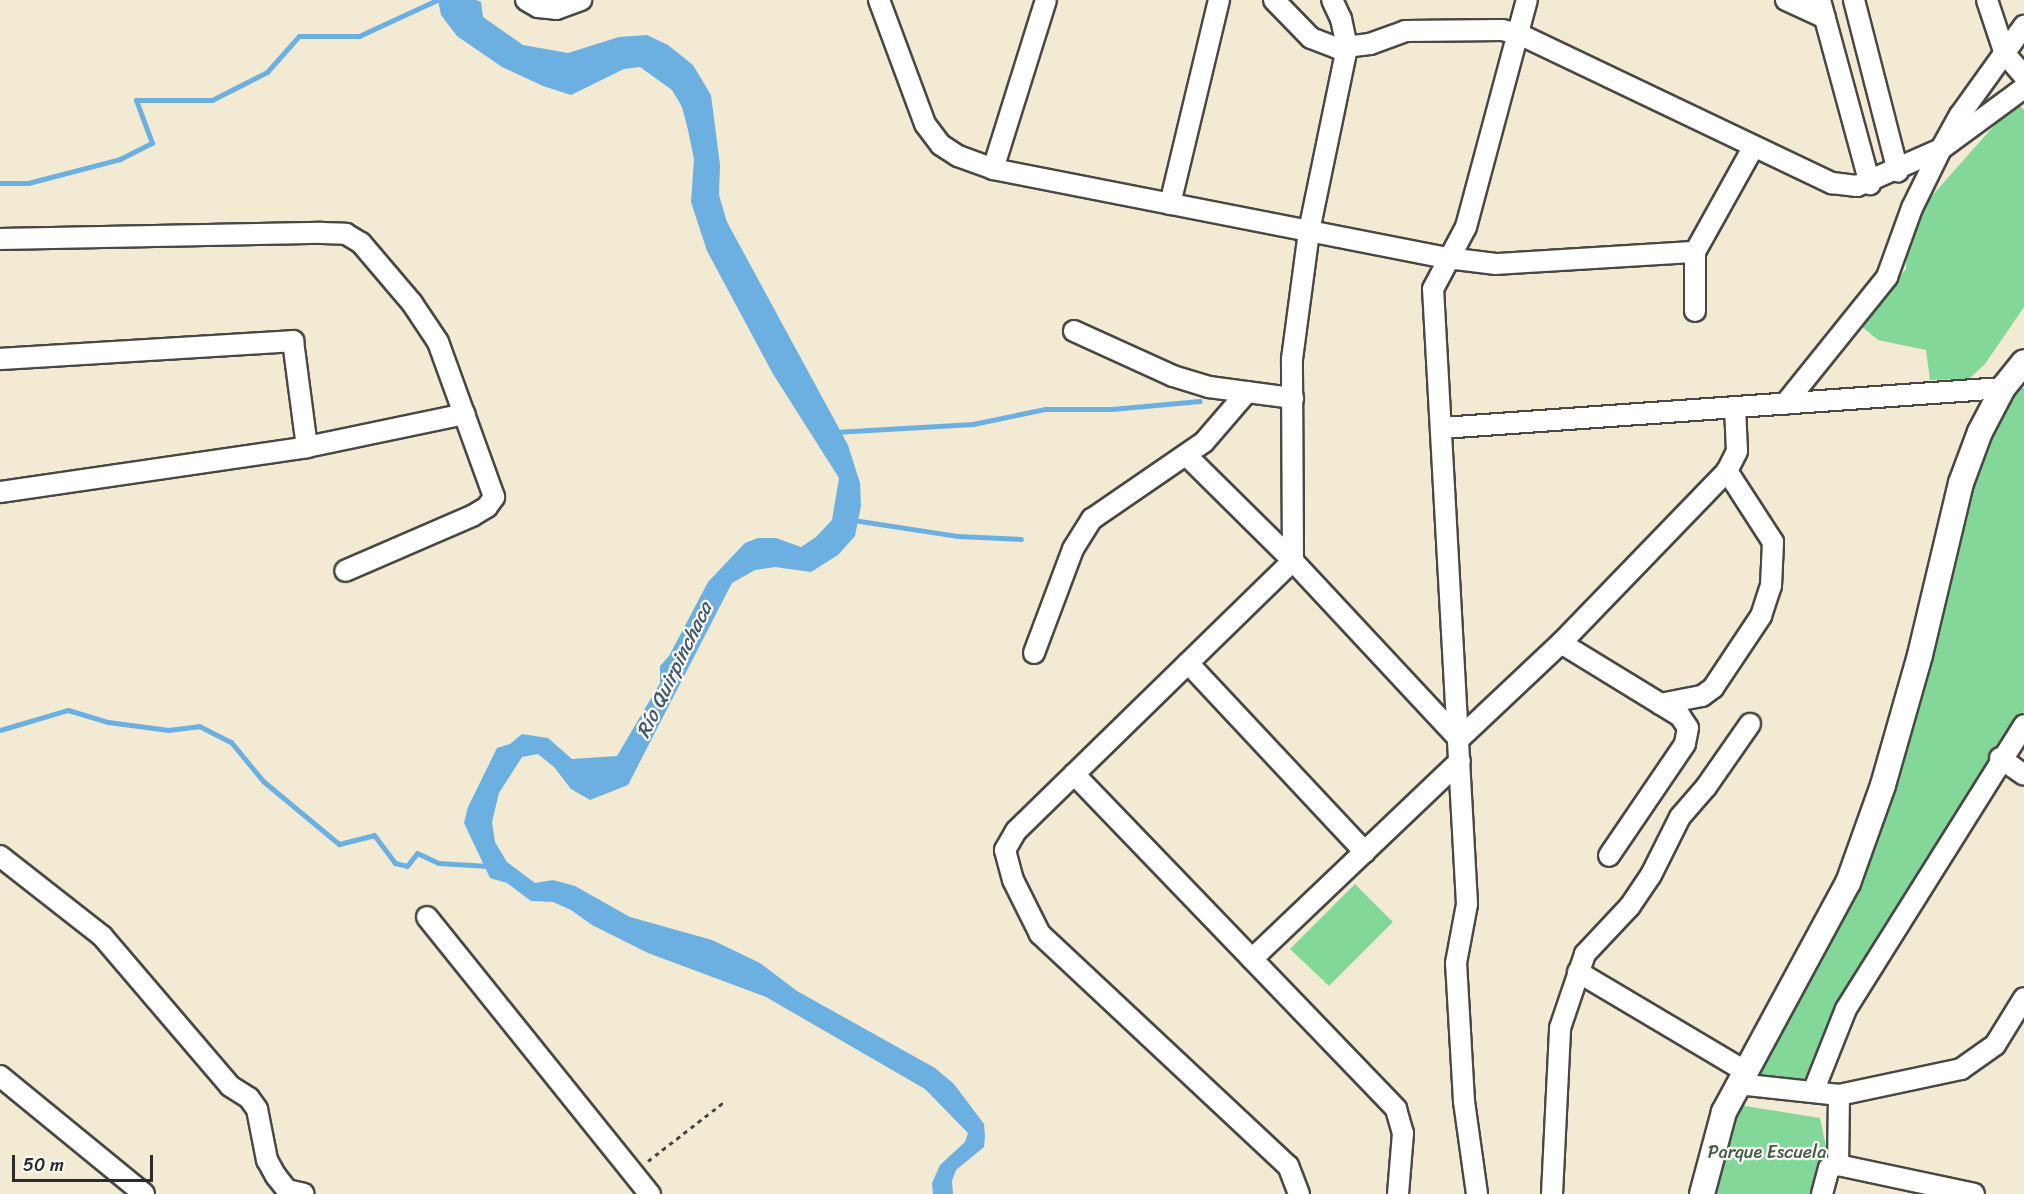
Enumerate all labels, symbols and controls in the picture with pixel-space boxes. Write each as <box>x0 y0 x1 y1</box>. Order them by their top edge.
water label: Río Quirpinchaca <box>631 598 717 742</box>
park label: Parque Escuela <box>1707 1141 1827 1163</box>
scale bar <box>15 1143 156 1181</box>
text: 50 m <box>23 1149 64 1181</box>

